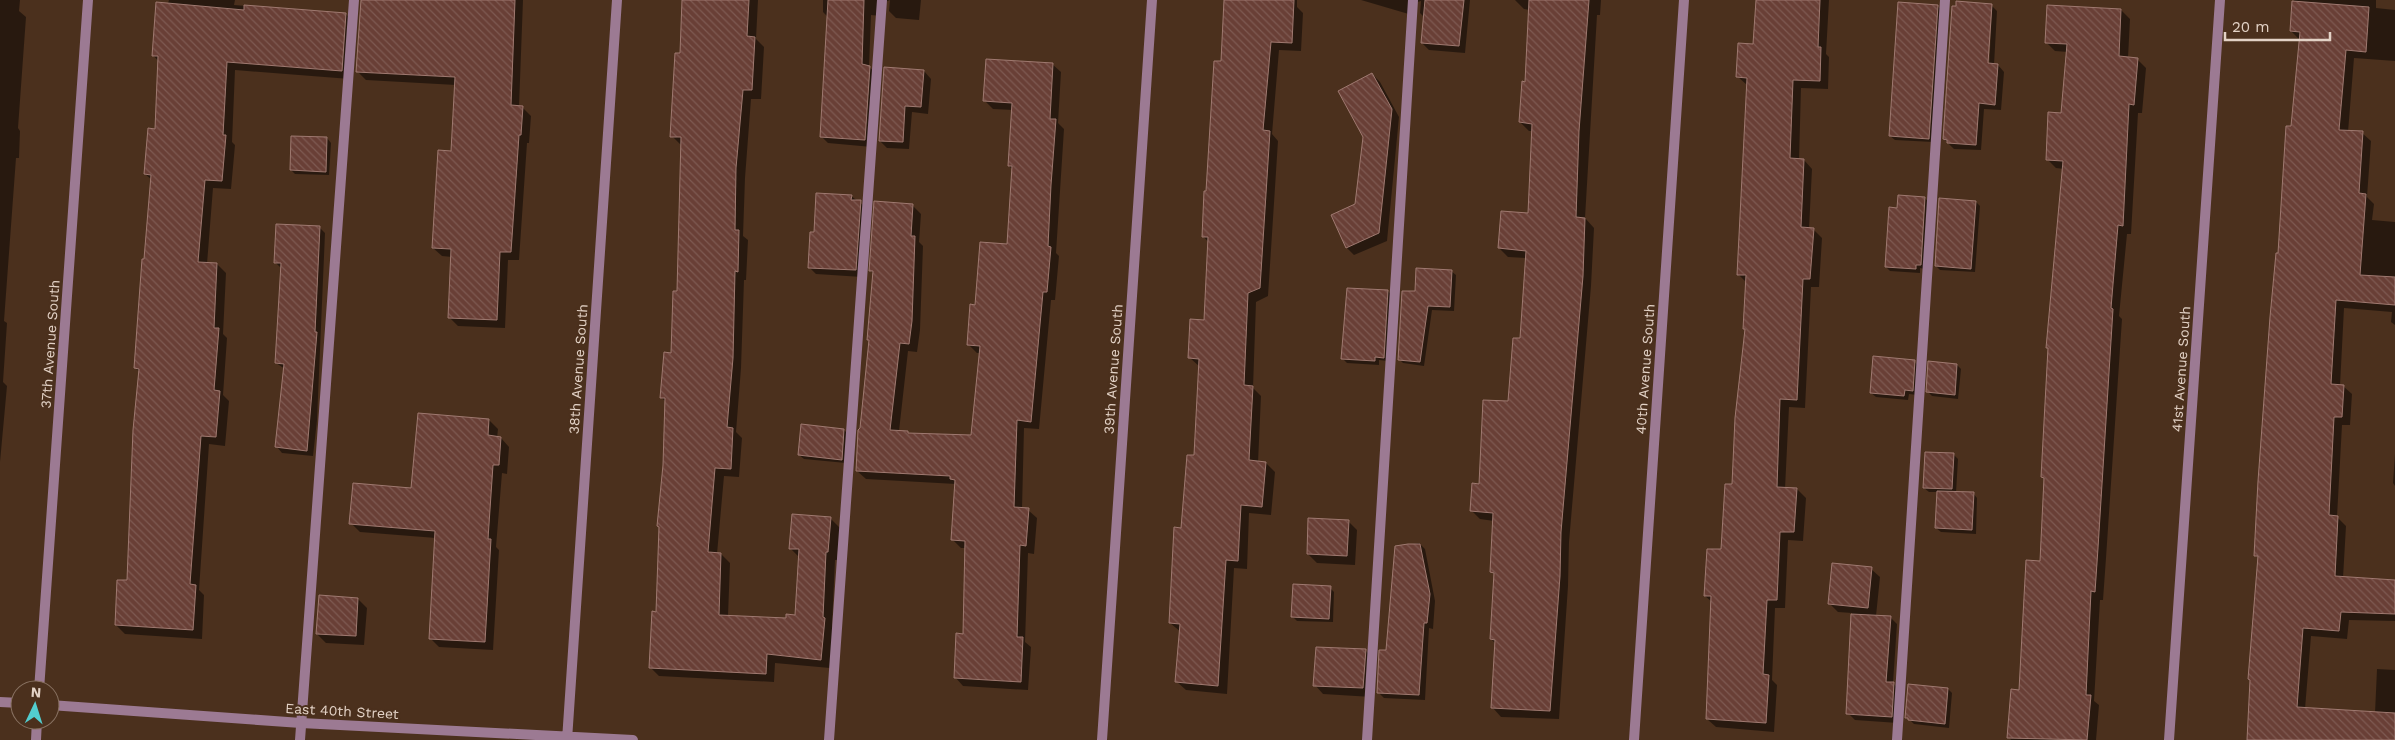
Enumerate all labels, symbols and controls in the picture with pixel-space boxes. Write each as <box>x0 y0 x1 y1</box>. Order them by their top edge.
scale bar <box>2225 10 2330 42</box>
text: 20 m <box>2232 18 2270 36</box>
street label: 37th Avenue South <box>38 279 62 409</box>
street label: 38th Avenue South <box>565 303 591 435</box>
street label: 39th Avenue South <box>1100 303 1126 435</box>
street label: 40th Avenue South <box>1632 303 1658 435</box>
street label: 41st Avenue South <box>2169 306 2193 432</box>
north arrow <box>10 680 60 730</box>
text: N <box>30 684 42 700</box>
street label: East 40th Street <box>285 700 399 722</box>

